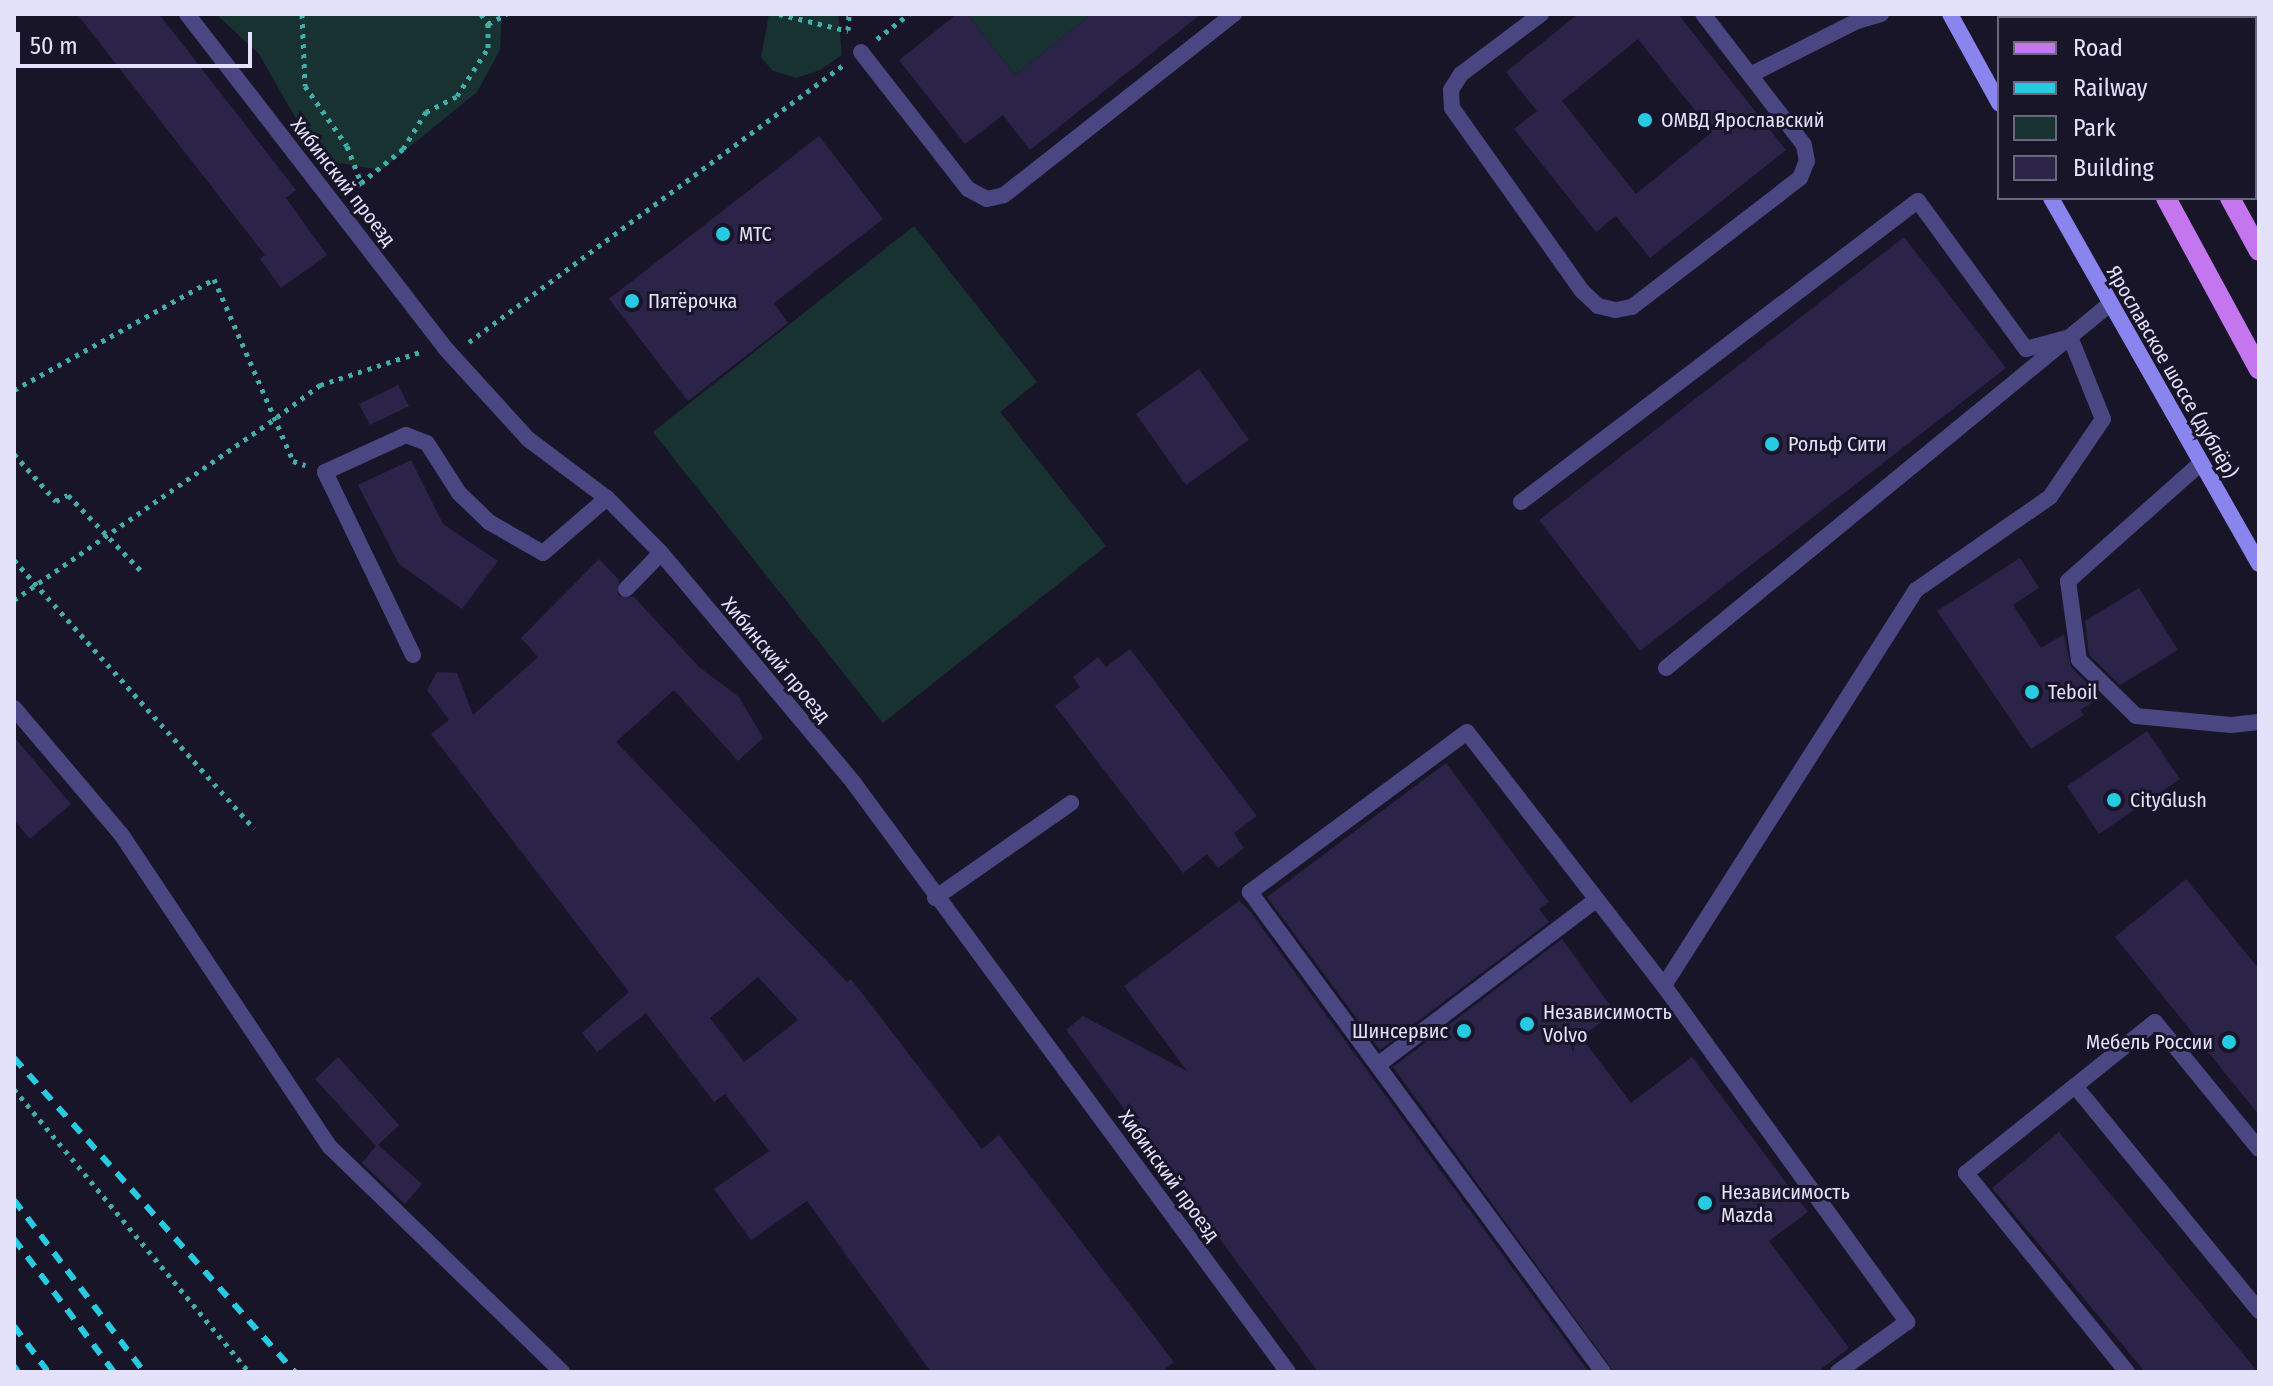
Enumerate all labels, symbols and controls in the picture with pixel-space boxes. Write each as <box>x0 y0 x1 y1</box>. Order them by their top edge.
scale bar <box>20 16 256 66</box>
legend <box>1997 16 2257 200</box>
text: 50 m <box>30 32 78 60</box>
text: Road <box>2073 34 2123 62</box>
text: Railway <box>2073 74 2148 102</box>
place label: ОМВД Ярославский <box>1661 108 1825 132</box>
marker: ОМВД Ярославский <box>1636 111 1654 129</box>
street label: Хибинский проезд <box>285 113 401 251</box>
text: Park <box>2073 114 2116 142</box>
text: Building <box>2073 154 2154 182</box>
place label: МТС <box>739 222 772 246</box>
marker: МТС <box>714 225 732 243</box>
street label: Ярославское шоссе (дублёр) <box>2101 262 2243 482</box>
place label: Пятёрочка <box>648 289 737 313</box>
marker: Пятёрочка <box>623 292 641 310</box>
place label: Рольф Сити <box>1788 432 1887 456</box>
marker: Рольф Сити <box>1763 435 1781 453</box>
street label: Хибинский проезд <box>717 592 835 728</box>
place label: Teboil <box>2048 680 2098 704</box>
marker: Teboil <box>2023 683 2041 701</box>
place label: CityGlush <box>2130 788 2207 812</box>
marker: CityGlush <box>2105 791 2123 809</box>
place label: Независимость Volvo <box>1543 1000 1672 1047</box>
marker: Независимость Volvo <box>1518 1015 1536 1033</box>
place label: Шинсервис <box>1352 1019 1448 1043</box>
marker: Шинсервис <box>1455 1022 1473 1040</box>
place label: Мебель России <box>2086 1030 2213 1054</box>
marker: Мебель России <box>2220 1033 2238 1051</box>
street label: Хибинский проезд <box>1113 1106 1225 1246</box>
place label: Независимость Mazda <box>1721 1180 1850 1227</box>
marker: Независимость Mazda <box>1696 1194 1714 1212</box>

